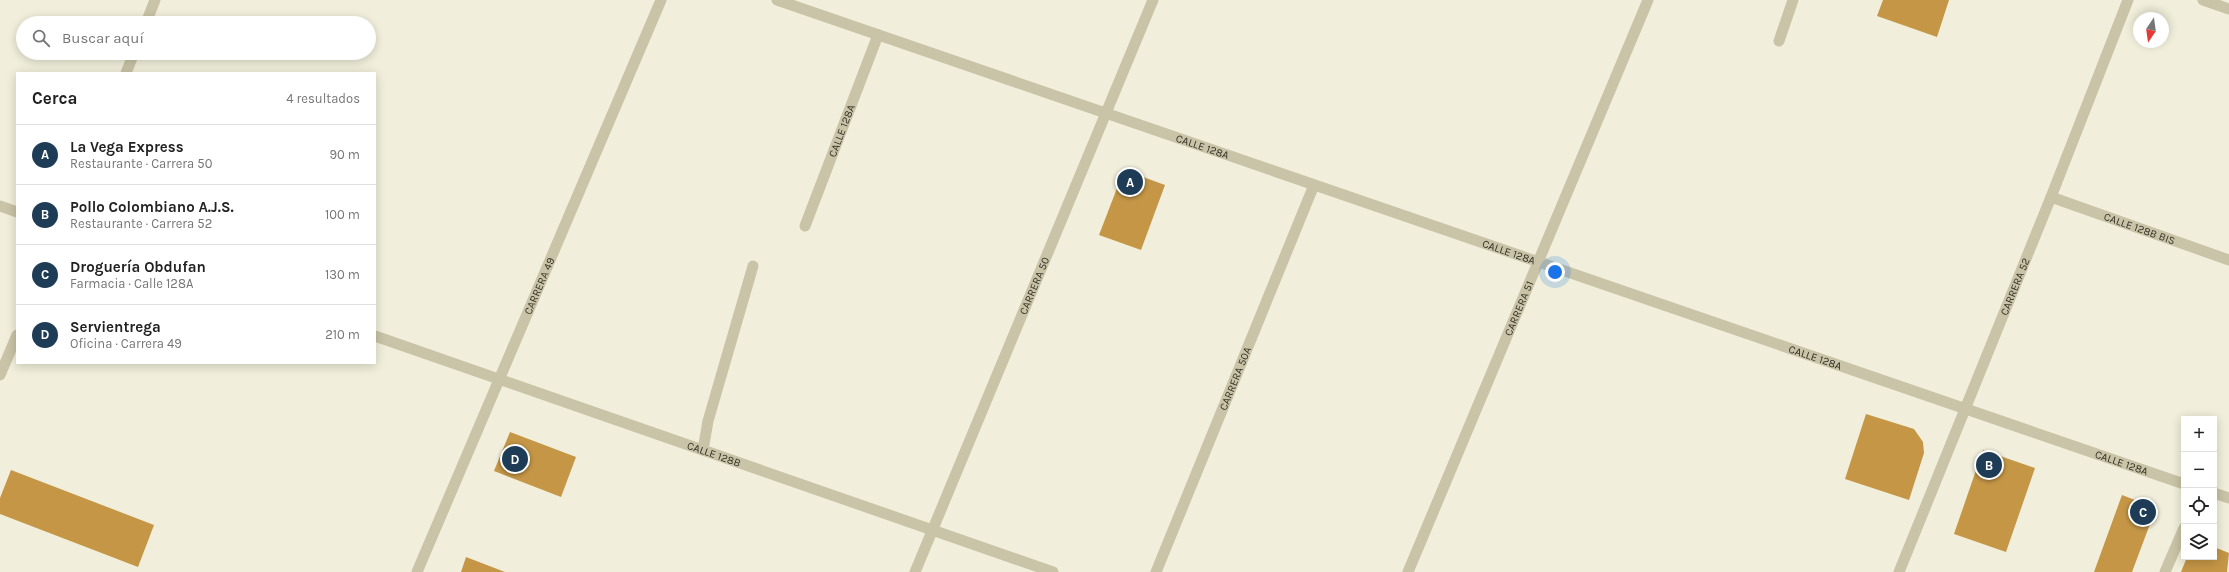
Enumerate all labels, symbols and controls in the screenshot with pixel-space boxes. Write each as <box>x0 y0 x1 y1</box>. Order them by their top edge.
north arrow <box>2133 12 2169 48</box>
search box <box>16 16 376 60</box>
icon: search <box>30 27 52 49</box>
text: Buscar aquí <box>62 29 144 47</box>
text: Cerca <box>32 88 77 108</box>
text: 4 resultados <box>286 91 360 106</box>
street label: CALLE 128A <box>825 102 858 159</box>
street label: CALLE 128A <box>1174 131 1231 162</box>
text: La Vega Express <box>70 138 184 156</box>
text: A <box>41 147 49 162</box>
text: 90 m <box>329 147 360 162</box>
text: Restaurante · Carrera 50 <box>70 156 212 171</box>
pin: A <box>1117 167 1143 197</box>
text: Pollo Colombiano A.J.S. <box>70 198 234 216</box>
text: B <box>41 207 49 222</box>
text: 100 m <box>325 207 360 222</box>
street label: CALLE 128B BIS <box>2102 210 2177 247</box>
text: Restaurante · Carrera 52 <box>70 216 212 231</box>
street label: CALLE 128A <box>1481 237 1538 267</box>
street label: CARRERA 49 <box>521 255 557 317</box>
street label: CARRERA 50 <box>1016 255 1052 317</box>
street label: CARRERA 52 <box>1997 256 2032 317</box>
text: Droguería Obdufan <box>70 258 206 276</box>
your location <box>1545 262 1565 282</box>
text: C <box>41 267 49 282</box>
text: 130 m <box>325 267 360 282</box>
text: Farmacia · Calle 128A <box>70 276 193 291</box>
street label: CARRERA 51 <box>1501 279 1536 338</box>
text: Servientrega <box>70 318 161 336</box>
text: D <box>41 327 49 342</box>
text: 210 m <box>325 327 360 342</box>
text: Oficina · Carrera 49 <box>70 336 182 351</box>
street label: CALLE 128A <box>1787 342 1844 373</box>
street label: CARRERA 50A <box>1216 344 1254 412</box>
map controls <box>2181 416 2217 560</box>
button: + <box>2181 416 2217 452</box>
street label: CALLE 128B <box>686 439 743 469</box>
pin: D <box>502 444 528 474</box>
street label: CALLE 128A <box>2093 447 2151 478</box>
pin: B <box>1976 450 2002 480</box>
button: − <box>2181 452 2217 488</box>
button: locate <box>2181 488 2217 524</box>
pin: C <box>2130 497 2156 527</box>
button: layers <box>2181 524 2217 560</box>

